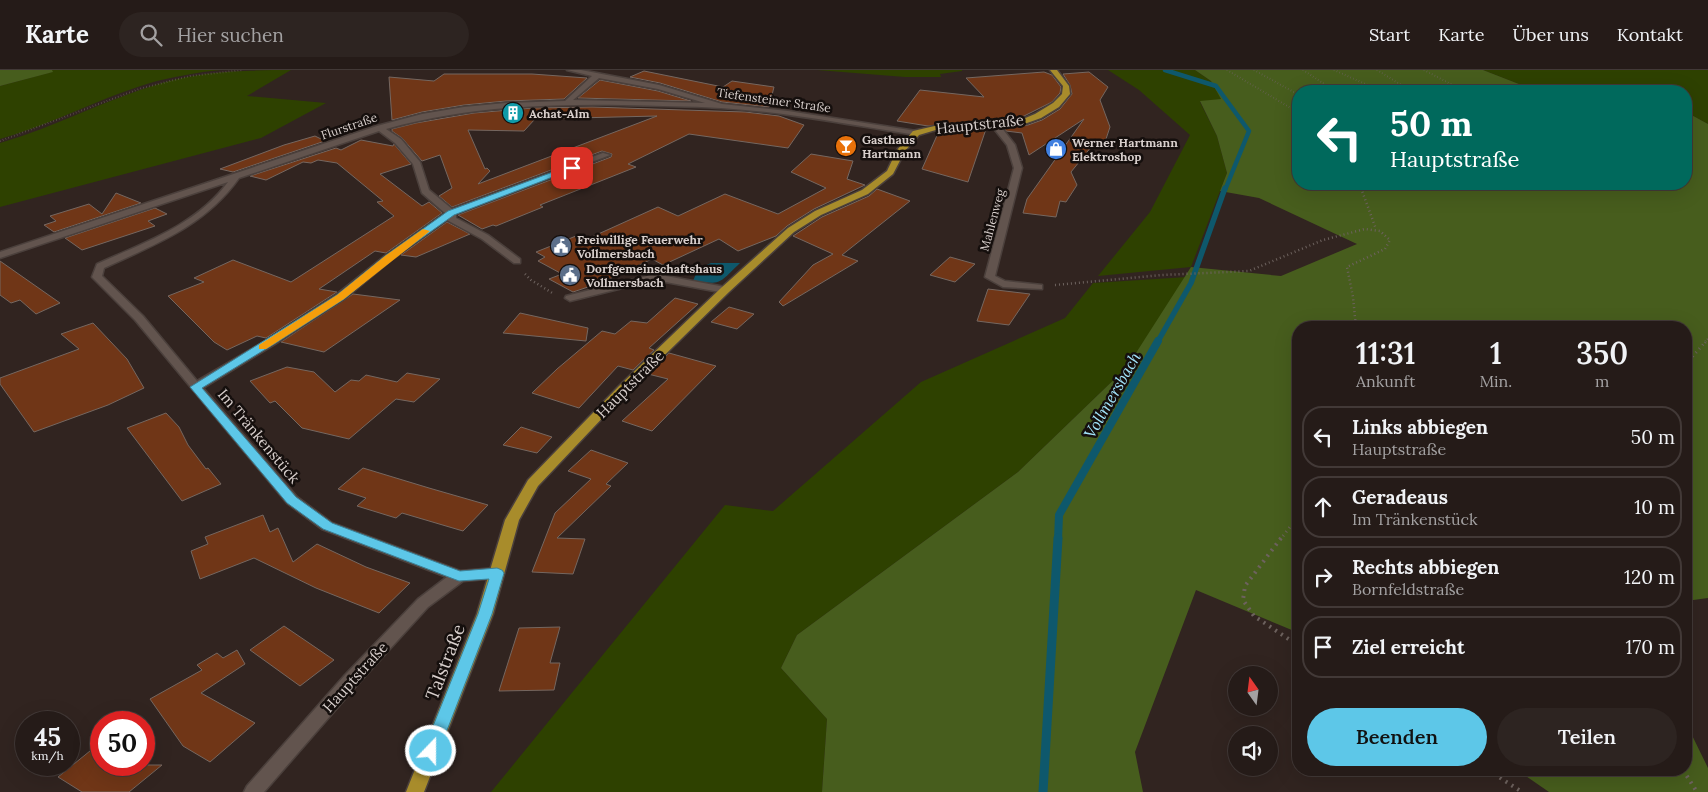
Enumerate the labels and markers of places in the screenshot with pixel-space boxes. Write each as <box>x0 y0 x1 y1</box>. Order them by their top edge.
building icon: Achat-Alm <box>501 101 525 125</box>
place label: Achat-Alm <box>529 106 590 121</box>
place label: Gasthaus Hartmann <box>862 132 922 161</box>
bar icon: Gasthaus Hartmann <box>834 134 858 158</box>
place label: Werner Hartmann Elektroshop <box>1072 135 1178 164</box>
shop icon: Werner Hartmann Elektroshop <box>1044 137 1068 161</box>
pin <box>551 147 593 189</box>
place label: Freiwillige Feuerwehr Vollmersbach <box>577 232 703 261</box>
public building icon: Freiwillige Feuerwehr Vollmersbach <box>549 234 573 258</box>
place label: Dorfgemeinschaftshaus Vollmersbach <box>586 261 722 290</box>
public building icon: Dorfgemeinschaftshaus Vollmersbach <box>558 263 582 287</box>

